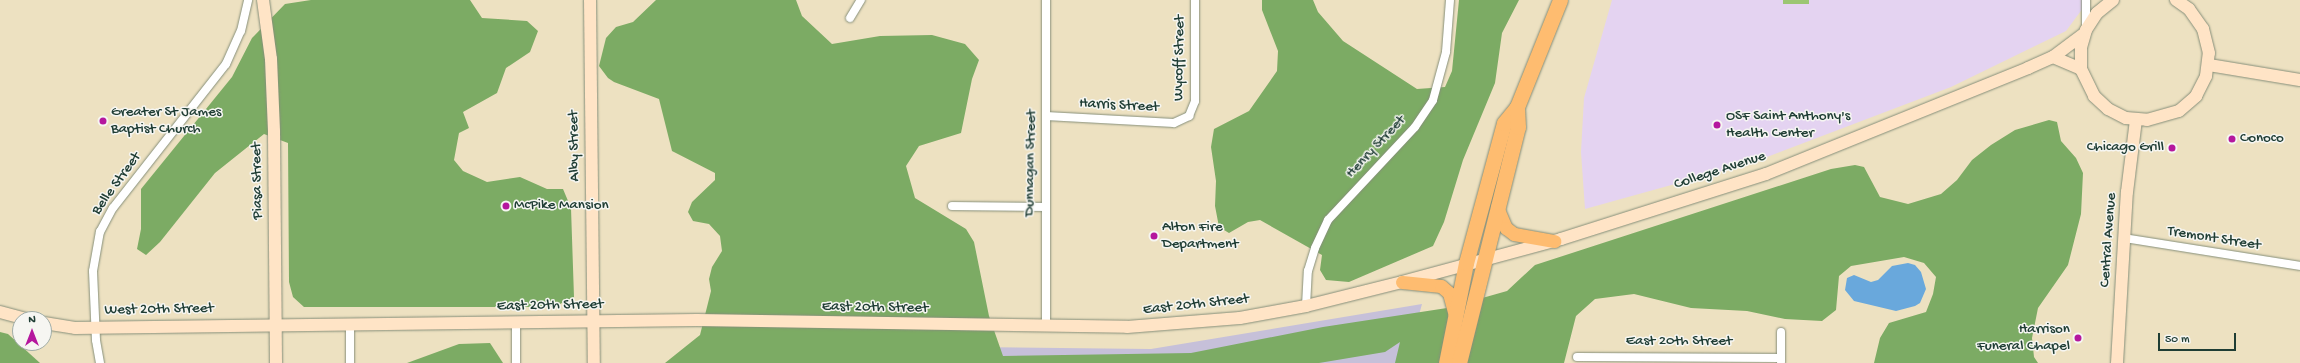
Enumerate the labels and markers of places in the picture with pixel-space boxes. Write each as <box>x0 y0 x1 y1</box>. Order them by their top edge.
place label: Greater St James Baptist Church <box>111 103 221 138</box>
place label: OSF Saint Anthony's Health Center <box>1726 107 1850 142</box>
marker: Greater St James Baptist Church <box>98 116 108 126</box>
marker: OSF Saint Anthony's Health Center <box>1711 119 1723 131</box>
place label: Conoco <box>2240 130 2284 148</box>
marker: Conoco <box>2227 134 2237 144</box>
place label: Chicago Grill <box>2087 139 2164 157</box>
marker: Chicago Grill <box>2167 143 2177 153</box>
place label: McPike Mansion <box>514 197 609 215</box>
marker: McPike Mansion <box>501 201 511 211</box>
place label: Alton Fire Department <box>1162 218 1238 253</box>
marker: Alton Fire Department <box>1149 231 1159 241</box>
place label: Harrison Funeral Chapel <box>1977 320 2070 355</box>
marker: Harrison Funeral Chapel <box>2073 333 2083 343</box>

